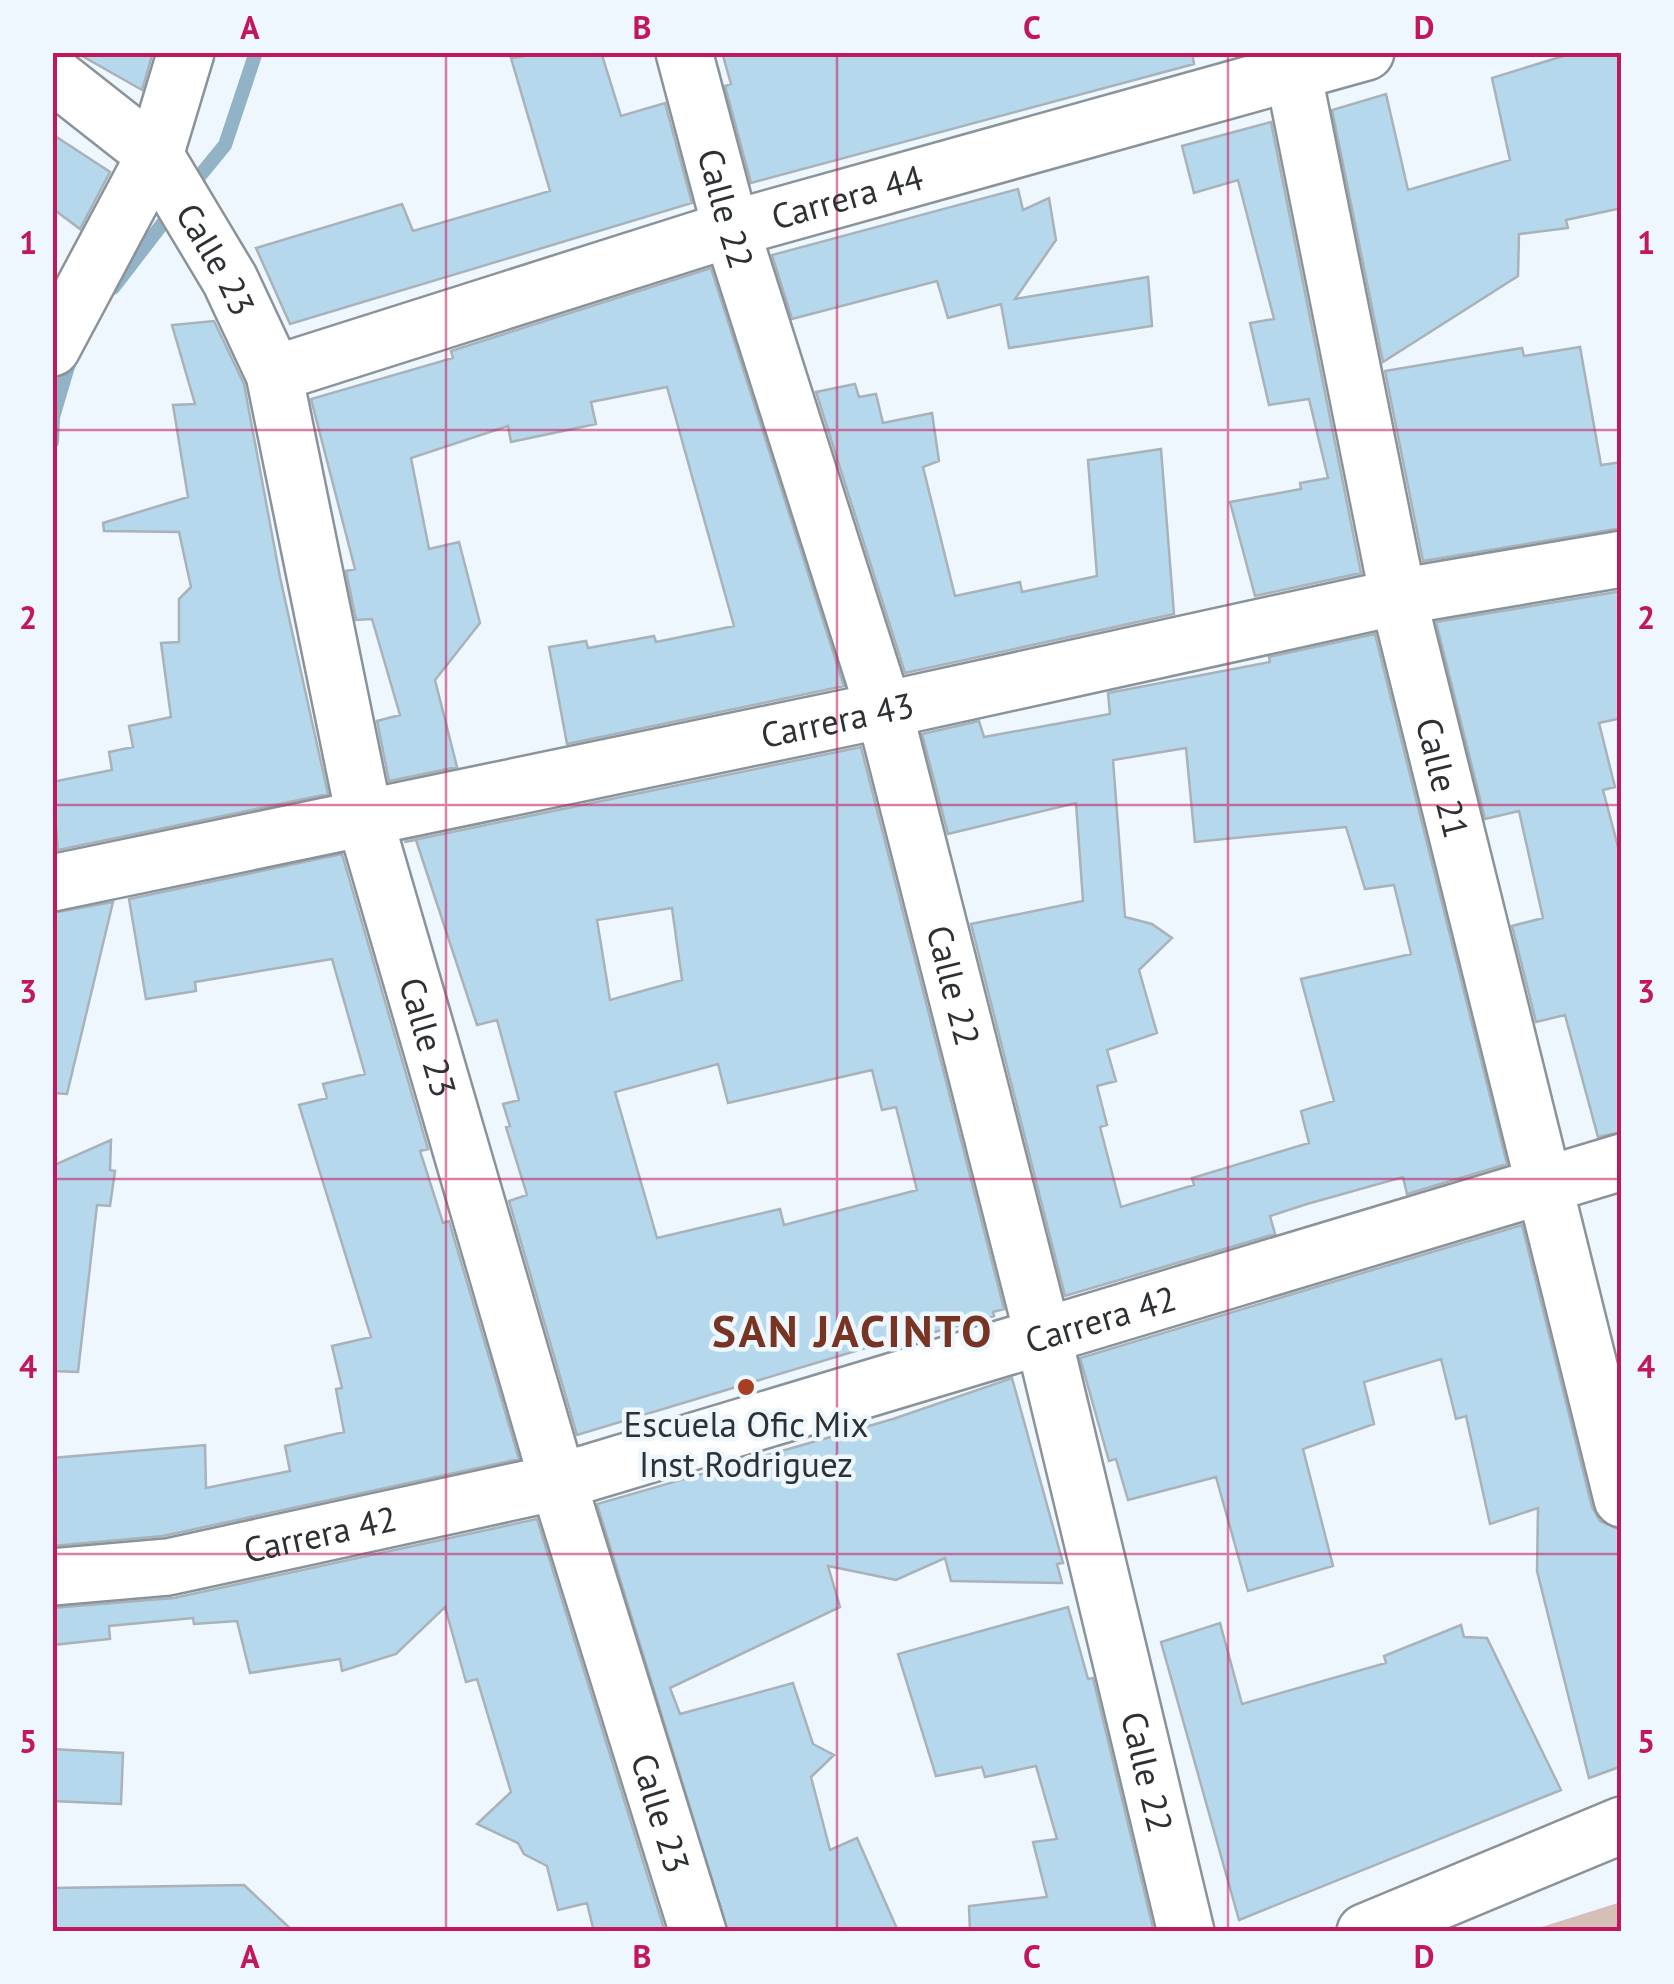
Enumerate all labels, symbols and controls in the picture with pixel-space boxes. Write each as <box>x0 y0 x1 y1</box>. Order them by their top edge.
text: A <box>240 6 260 48</box>
text: B <box>633 6 651 48</box>
text: C <box>1023 6 1041 48</box>
text: D <box>1414 6 1434 48</box>
street label: Calle 22 <box>688 143 765 274</box>
street label: Carrera 44 <box>766 154 928 240</box>
street label: Calle 23 <box>166 194 266 323</box>
text: 1 <box>19 221 37 263</box>
text: 1 <box>1637 221 1655 263</box>
text: 2 <box>19 596 37 638</box>
text: 2 <box>1637 596 1655 638</box>
street label: Carrera 43 <box>757 681 918 758</box>
street label: Calle 21 <box>1406 713 1480 843</box>
street label: Calle 22 <box>917 920 991 1050</box>
text: 3 <box>19 970 37 1012</box>
text: 3 <box>1637 970 1655 1012</box>
street label: Calle 23 <box>389 972 468 1102</box>
street label: Carrera 42 <box>1019 1274 1181 1363</box>
district label: SAN JACINTO <box>712 1301 994 1359</box>
text: 4 <box>19 1345 37 1387</box>
text: 4 <box>1637 1345 1655 1387</box>
marker: Escuela Ofic Mix Inst Rodriguez <box>735 1376 757 1398</box>
place label: Escuela Ofic Mix Inst Rodriguez <box>623 1401 869 1487</box>
street label: Carrera 42 <box>239 1495 401 1573</box>
street label: Calle 22 <box>1111 1707 1184 1837</box>
text: 5 <box>19 1720 37 1762</box>
text: 5 <box>1637 1720 1655 1762</box>
street label: Calle 23 <box>621 1748 701 1878</box>
text: A <box>240 1935 260 1977</box>
text: B <box>633 1935 651 1977</box>
text: C <box>1023 1935 1041 1977</box>
text: D <box>1414 1935 1434 1977</box>

